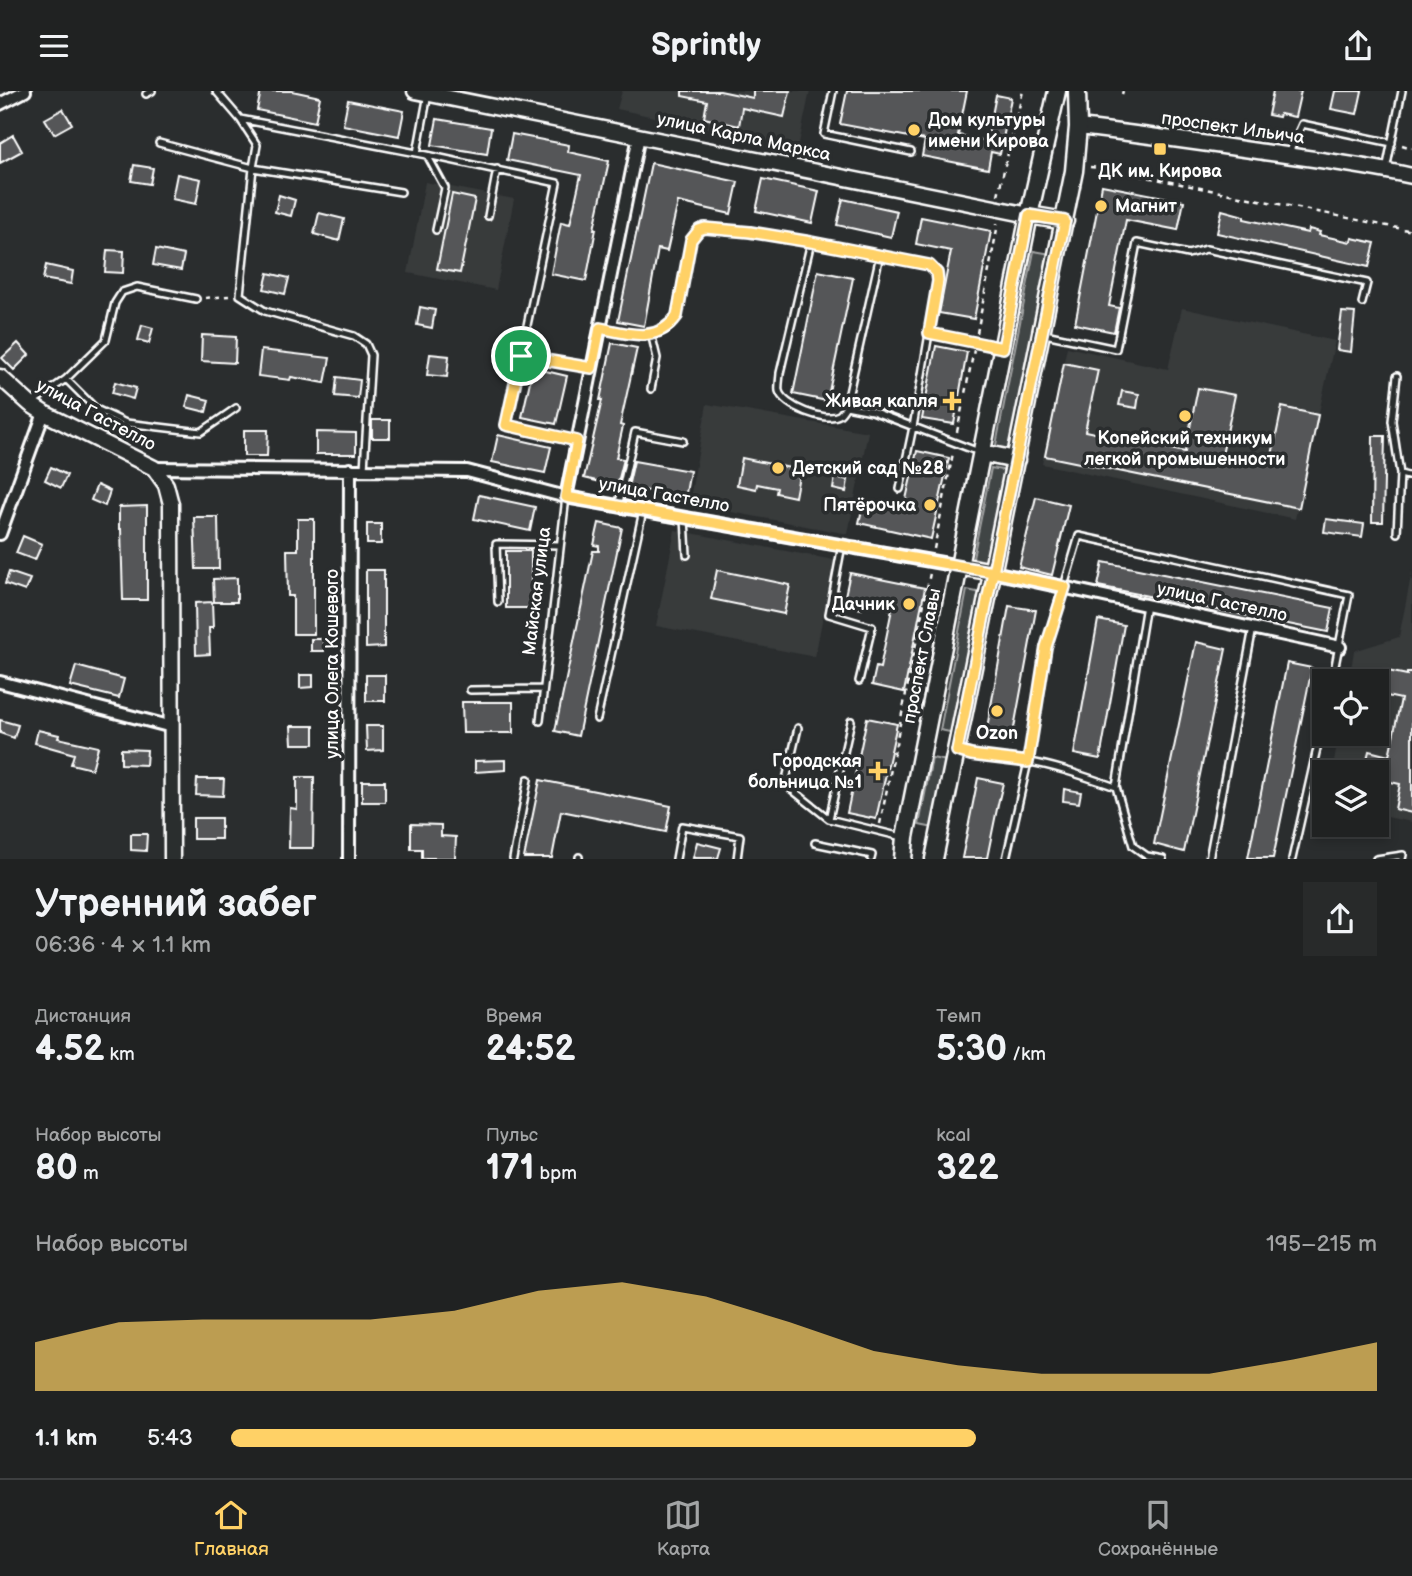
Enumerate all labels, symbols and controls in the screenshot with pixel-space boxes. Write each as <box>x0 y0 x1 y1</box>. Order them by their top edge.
text: Sprintly <box>651 26 761 65</box>
icon: menu <box>35 27 73 65</box>
icon: share <box>1339 27 1377 65</box>
street label: улица Карла Маркса <box>655 108 833 166</box>
street label: проспект Ильича <box>1160 108 1306 149</box>
place label: Дом культуры имени Кирова <box>928 110 1049 152</box>
marker: Дом культуры имени Кирова <box>906 122 922 138</box>
marker: ДК им. Кирова <box>1152 141 1168 157</box>
place label: ДК им. Кирова <box>1098 161 1222 182</box>
place label: Магнит <box>1115 196 1177 217</box>
marker: Магнит <box>1093 198 1109 214</box>
pin <box>491 326 551 386</box>
icon: arrive <box>502 337 540 375</box>
street label: улица Гастелло <box>33 375 159 455</box>
place label: Живая капля <box>825 391 938 412</box>
marker: Живая капля <box>944 393 960 409</box>
marker: Копейский техникум легкой промышенности <box>1177 408 1193 424</box>
place label: Копейский техникум легкой промышенности <box>1083 428 1286 470</box>
place label: Детский сад №28 <box>792 458 944 479</box>
marker: Детский сад №28 <box>770 460 786 476</box>
street label: улица Гастелло <box>597 473 731 517</box>
place label: Пятёрочка <box>823 495 917 516</box>
marker: Пятёрочка <box>922 497 938 513</box>
street label: Майская улица <box>519 525 555 656</box>
street label: улица Олега Кошевого <box>322 569 343 759</box>
street label: улица Гастелло <box>1155 578 1289 626</box>
street label: проспект Славы <box>899 587 945 725</box>
place label: Дачник <box>832 594 895 615</box>
marker: Дачник <box>901 596 917 612</box>
map controls <box>1312 669 1389 837</box>
button: locate <box>1312 669 1389 746</box>
marker: Ozon <box>989 703 1005 719</box>
place label: Ozon <box>976 723 1018 744</box>
place label: Городская больница №1 <box>748 751 862 793</box>
button: layers <box>1312 760 1389 837</box>
marker: Городская больница №1 <box>868 761 888 781</box>
text: Утренний забег <box>35 882 317 927</box>
button: share <box>1303 882 1377 956</box>
text: 06:36 · 4 × 1.1 km <box>35 931 211 959</box>
text: Дистанция <box>35 1005 131 1028</box>
text: Время <box>486 1005 542 1028</box>
text: Темп <box>936 1005 981 1028</box>
text: 4.52 <box>35 1028 104 1071</box>
text: 24:52 <box>486 1028 575 1071</box>
text: 5:30 <box>936 1028 1007 1071</box>
text: km <box>104 1043 135 1066</box>
text: /km <box>1007 1043 1046 1066</box>
text: Набор высоты <box>35 1124 161 1147</box>
text: Пульс <box>486 1124 538 1147</box>
text: kcal <box>936 1124 970 1147</box>
text: 80 <box>35 1147 78 1190</box>
text: 171 <box>486 1147 534 1190</box>
text: 322 <box>936 1147 999 1190</box>
text: m <box>78 1162 99 1185</box>
text: bpm <box>534 1162 577 1185</box>
text: Набор высоты <box>35 1230 188 1258</box>
text: 195–215 m <box>1266 1230 1377 1258</box>
text: 1.1 km <box>35 1424 97 1452</box>
text: 5:43 <box>147 1424 193 1452</box>
tab: Главная <box>194 1496 269 1561</box>
tab: Карта <box>657 1496 710 1561</box>
tab: Сохранённые <box>1098 1496 1218 1561</box>

